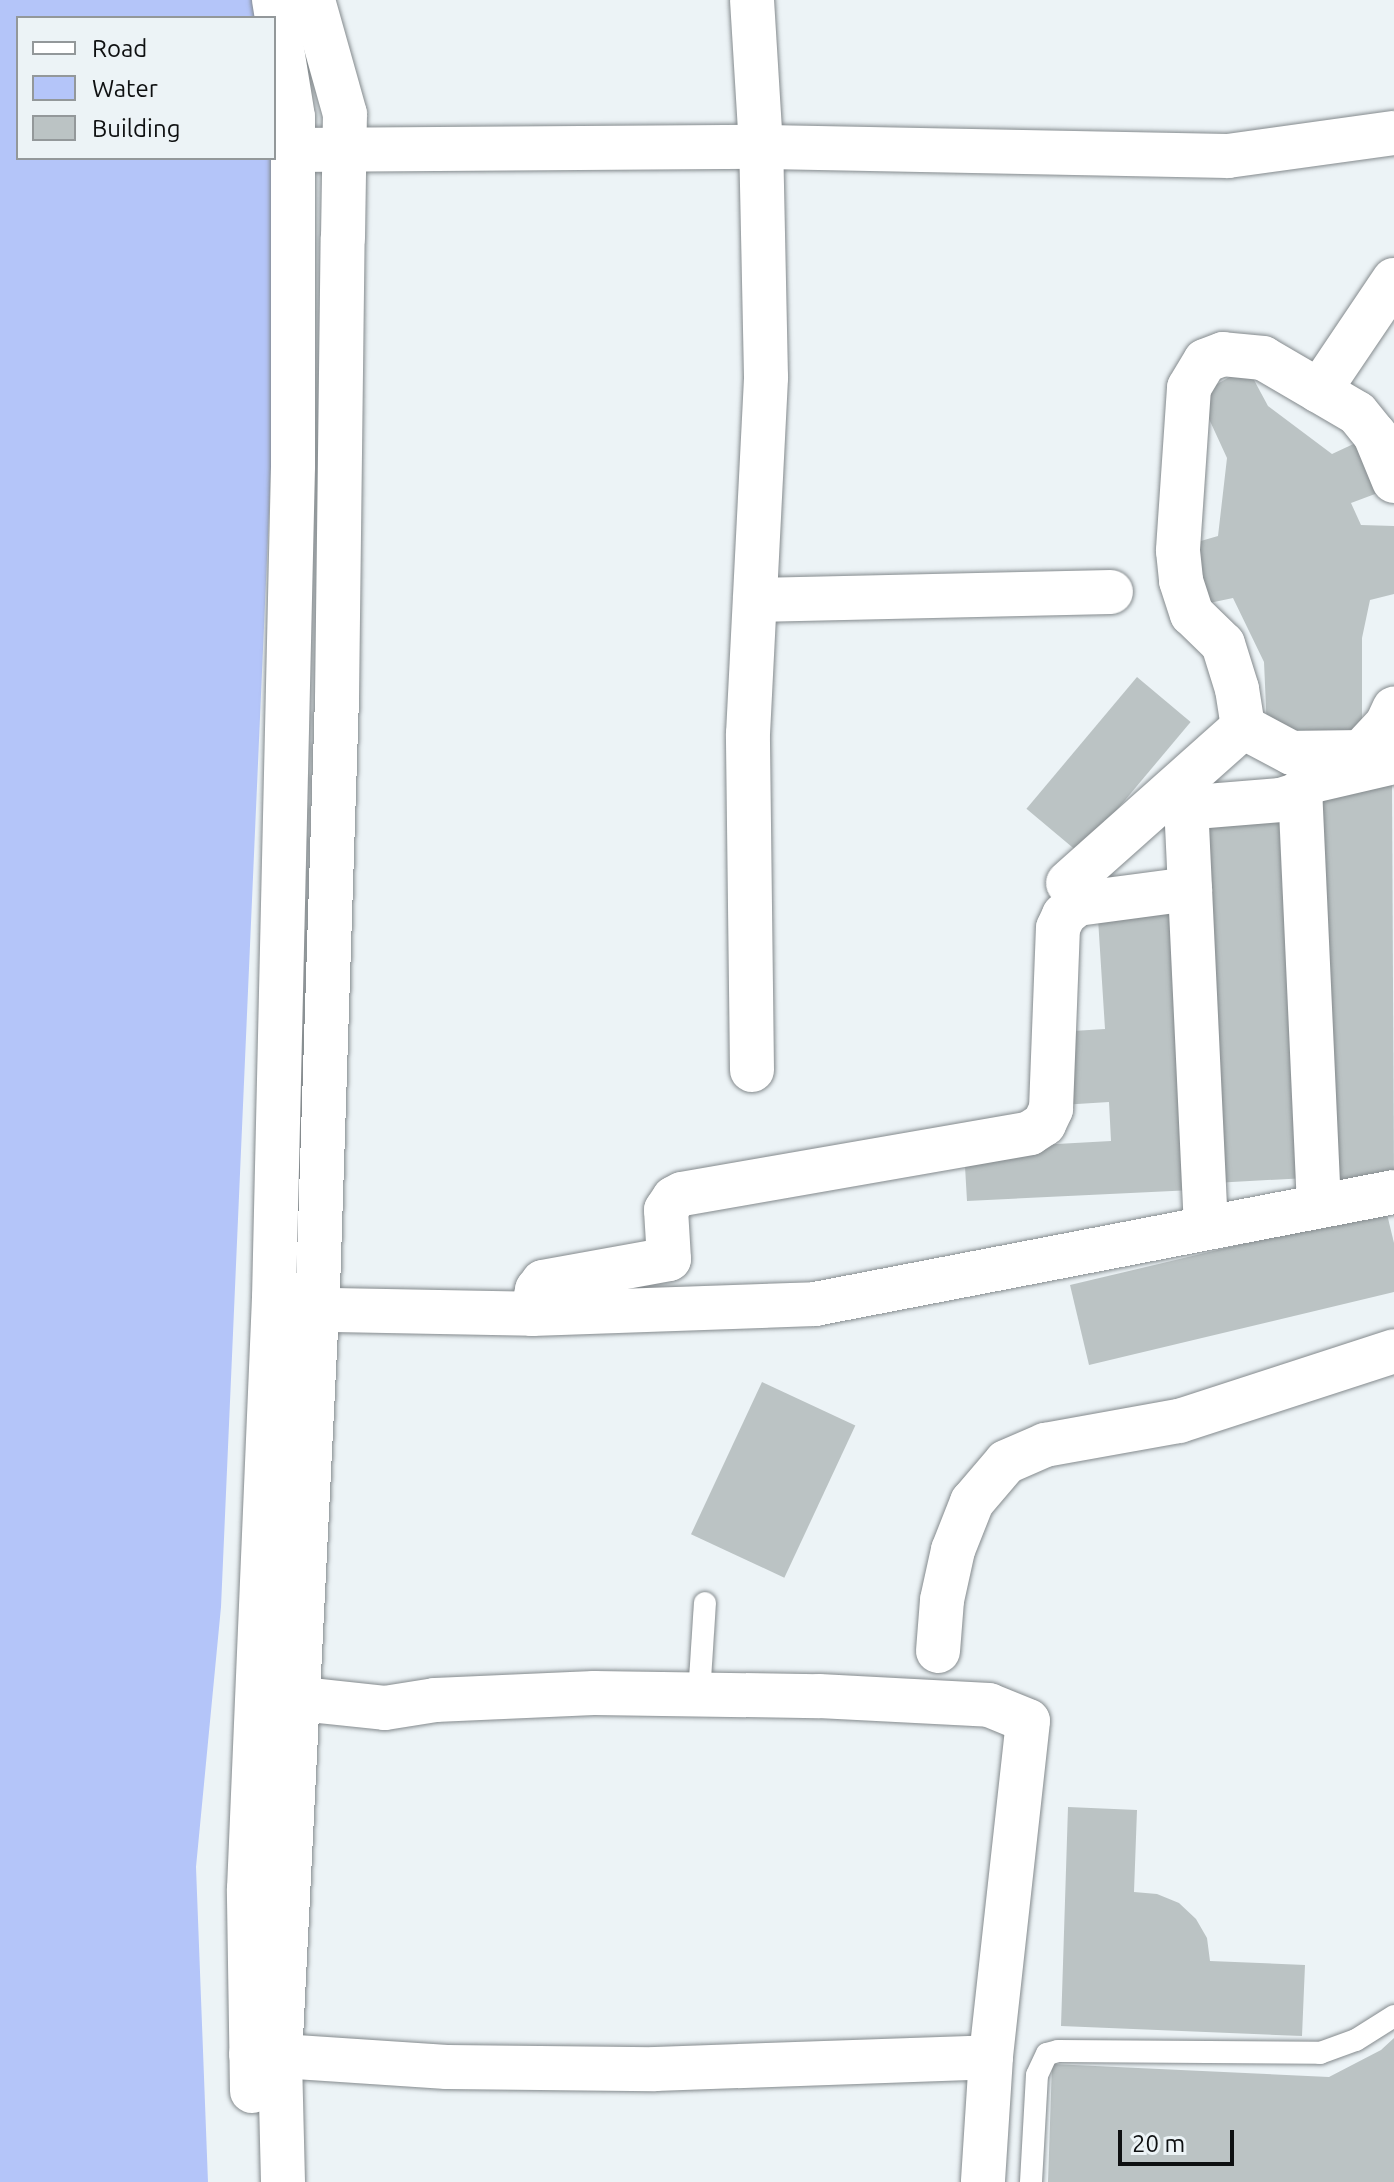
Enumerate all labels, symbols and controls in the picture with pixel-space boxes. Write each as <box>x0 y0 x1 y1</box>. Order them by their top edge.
legend <box>16 16 276 160</box>
text: Road <box>92 35 147 62</box>
text: Water <box>92 75 158 102</box>
text: Building <box>92 115 180 142</box>
scale bar <box>1122 2114 1238 2164</box>
text: 20 m <box>1132 2130 1185 2157</box>

